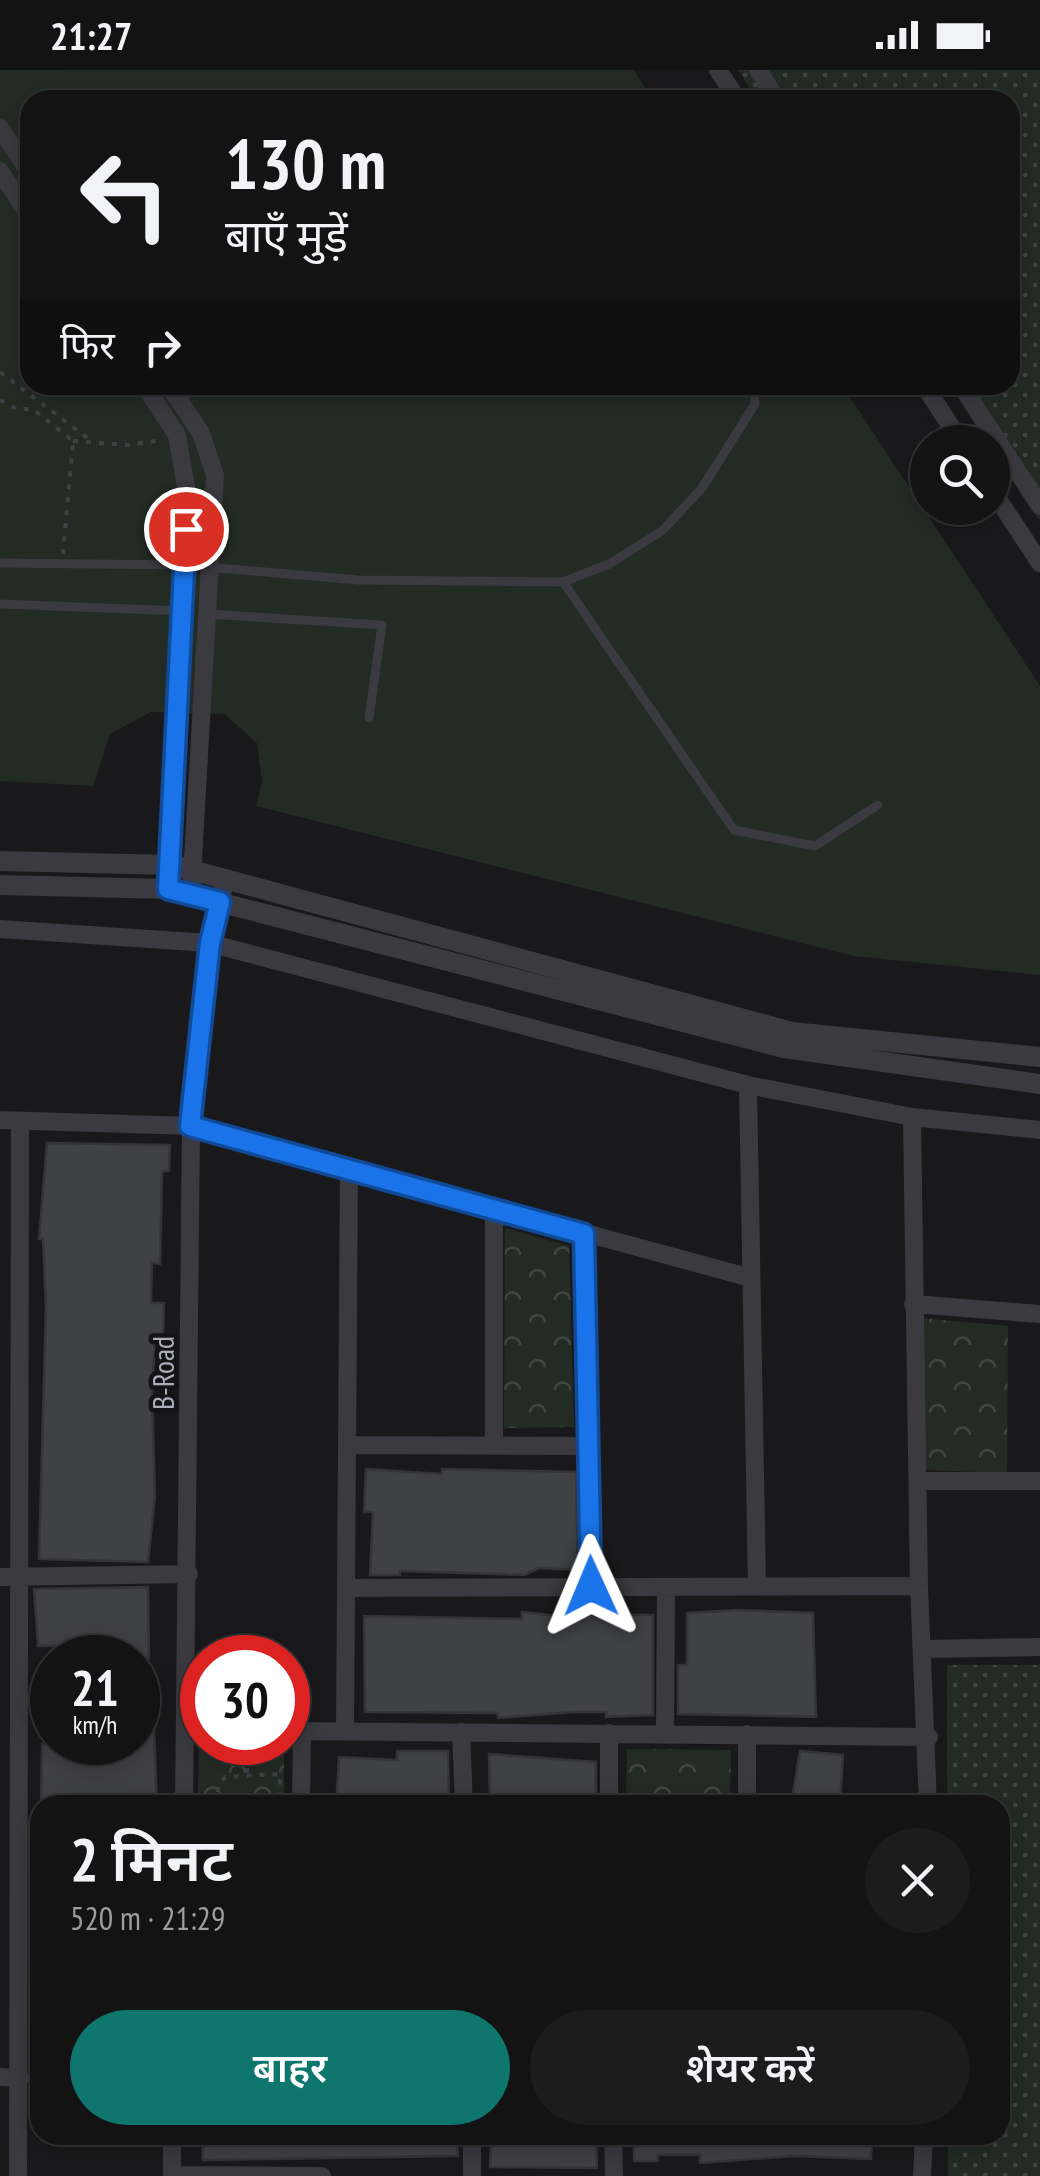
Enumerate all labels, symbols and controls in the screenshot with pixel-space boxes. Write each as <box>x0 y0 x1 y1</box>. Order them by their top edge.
text: 21:27 <box>50 11 132 60</box>
text: 130 m <box>225 118 386 208</box>
icon: left <box>60 130 190 260</box>
text: बाएँ मुड़ें <box>225 206 348 264</box>
text: फिर <box>60 320 115 369</box>
icon: right <box>135 320 190 375</box>
map controls <box>910 425 1010 525</box>
button: search <box>910 425 1010 525</box>
pin <box>144 487 229 572</box>
icon: arrive <box>159 502 214 557</box>
street label: B-Road <box>143 1336 182 1410</box>
position arrow <box>539 1534 643 1638</box>
speed limit sign: 30 <box>180 1635 310 1765</box>
text: 21 <box>71 1655 119 1720</box>
text: km/h <box>73 1709 117 1741</box>
text: 2 मिनट <box>70 1820 233 1898</box>
button: close <box>865 1828 970 1933</box>
text: 520 m · 21:29 <box>70 1897 225 1939</box>
button: बाहर <box>70 2010 510 2125</box>
button: शेयर करें <box>530 2010 970 2125</box>

